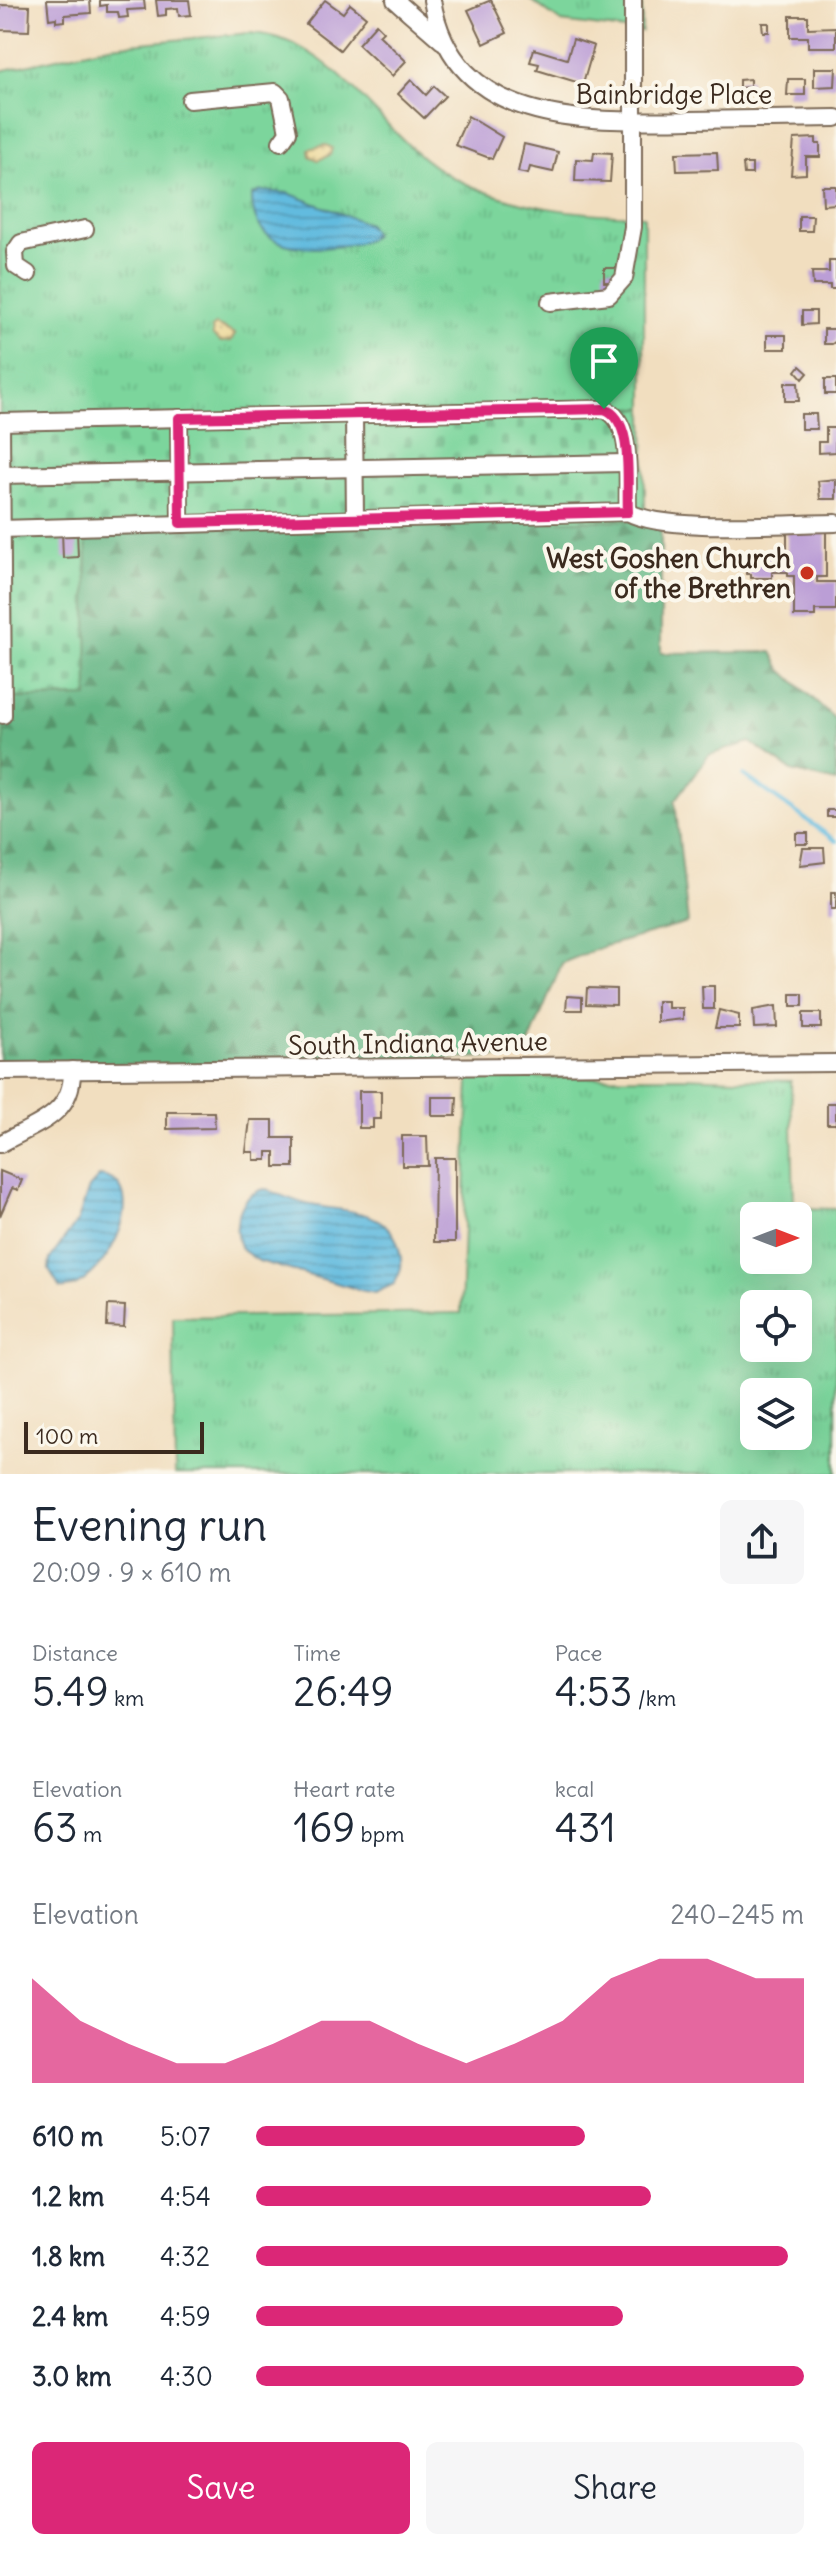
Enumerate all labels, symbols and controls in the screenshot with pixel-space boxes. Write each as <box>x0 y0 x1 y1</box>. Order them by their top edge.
street label: Bainbridge Place <box>576 78 772 111</box>
pin <box>570 327 638 409</box>
icon: arrive <box>582 339 626 383</box>
place label: West Goshen Church of the Brethren <box>546 542 791 605</box>
marker: West Goshen Church of the Brethren <box>798 564 816 582</box>
street label: South Indiana Avenue <box>288 1024 548 1062</box>
north arrow <box>740 1202 812 1274</box>
map controls <box>740 1202 812 1450</box>
button: locate <box>740 1290 812 1362</box>
button: layers <box>740 1378 812 1450</box>
scale bar <box>24 1418 204 1454</box>
text: 100 m <box>36 1422 98 1450</box>
text: Evening run <box>32 1498 267 1553</box>
button: share <box>720 1500 804 1584</box>
text: 20:09 · 9 × 610 m <box>32 1556 231 1589</box>
text: Distance <box>32 1639 118 1667</box>
text: Time <box>293 1639 341 1667</box>
text: Pace <box>555 1639 602 1667</box>
text: 5.49 <box>32 1667 109 1717</box>
text: 26:49 <box>293 1667 394 1717</box>
text: 4:53 <box>555 1667 633 1717</box>
text: km <box>109 1684 144 1712</box>
text: /km <box>633 1684 676 1712</box>
text: Elevation <box>32 1775 122 1803</box>
text: Heart rate <box>293 1775 395 1803</box>
text: kcal <box>555 1775 594 1803</box>
text: 63 <box>32 1803 78 1853</box>
text: 169 <box>293 1803 355 1853</box>
text: 431 <box>555 1803 616 1853</box>
text: m <box>78 1820 102 1848</box>
text: bpm <box>355 1820 405 1848</box>
text: Elevation <box>32 1898 139 1931</box>
text: 240–245 m <box>670 1898 804 1931</box>
text: 610 m <box>32 2120 103 2153</box>
text: 5:07 <box>160 2120 210 2153</box>
text: 1.2 km <box>32 2180 104 2213</box>
text: 4:54 <box>160 2180 211 2213</box>
text: 1.8 km <box>32 2240 105 2273</box>
text: 4:32 <box>160 2240 210 2273</box>
text: 2.4 km <box>32 2300 108 2333</box>
text: 4:59 <box>160 2300 211 2333</box>
text: 3.0 km <box>32 2360 112 2393</box>
text: 4:30 <box>160 2360 213 2393</box>
button: Save <box>32 2442 410 2534</box>
button: Share <box>426 2442 804 2534</box>

